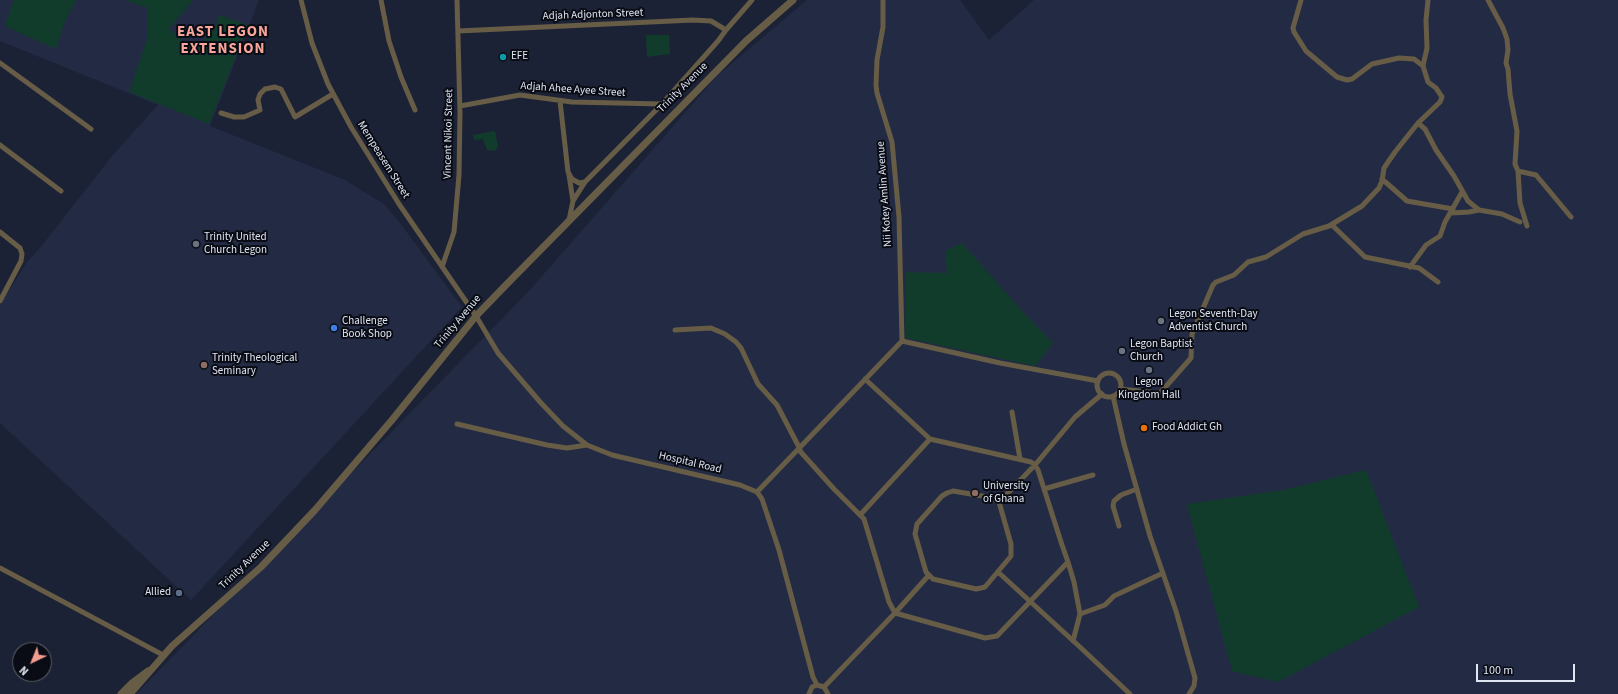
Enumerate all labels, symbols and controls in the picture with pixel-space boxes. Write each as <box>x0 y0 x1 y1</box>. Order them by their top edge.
street label: Adjah Adjonton Street <box>542 7 644 23</box>
district label: EAST LEGON EXTENSION <box>177 24 269 59</box>
place label: EFE <box>511 50 528 64</box>
marker: EFE <box>498 52 508 62</box>
street label: Trinity Avenue <box>655 60 711 116</box>
street label: Adjah Ahee Ayee Street <box>520 80 626 100</box>
street label: Vincent Nikoi Street <box>442 89 456 179</box>
street label: Mempeasem Street <box>354 119 412 201</box>
street label: Nii Kotey Amlin Avenue <box>875 141 895 247</box>
place label: Trinity United Church Legon <box>204 231 267 257</box>
marker: Trinity United Church Legon <box>191 239 201 249</box>
street label: Trinity Avenue <box>432 293 484 351</box>
place label: Legon Seventh-Day Adventist Church <box>1169 308 1258 334</box>
place label: Challenge Book Shop <box>342 315 392 341</box>
marker: Legon Seventh-Day Adventist Church <box>1156 316 1166 326</box>
marker: Challenge Book Shop <box>329 323 339 333</box>
place label: Legon Baptist Church <box>1130 338 1193 364</box>
marker: Legon Baptist Church <box>1117 346 1127 356</box>
place label: Trinity Theological Seminary <box>212 352 297 378</box>
marker: Trinity Theological Seminary <box>199 360 209 370</box>
marker: Legon Kingdom Hall <box>1144 365 1154 375</box>
place label: Legon Kingdom Hall <box>1118 376 1180 402</box>
place label: Food Addict Gh <box>1152 421 1222 435</box>
marker: Food Addict Gh <box>1139 423 1149 433</box>
street label: Hospital Road <box>657 449 723 477</box>
place label: University of Ghana <box>983 480 1029 506</box>
marker: University of Ghana <box>970 488 980 498</box>
street label: Trinity Avenue <box>217 537 273 593</box>
place label: Allied <box>145 586 171 600</box>
marker: Allied <box>174 588 184 598</box>
north arrow <box>12 642 52 682</box>
scale bar <box>1478 656 1577 682</box>
text: N <box>16 662 32 678</box>
text: 100 m <box>1483 662 1513 679</box>

